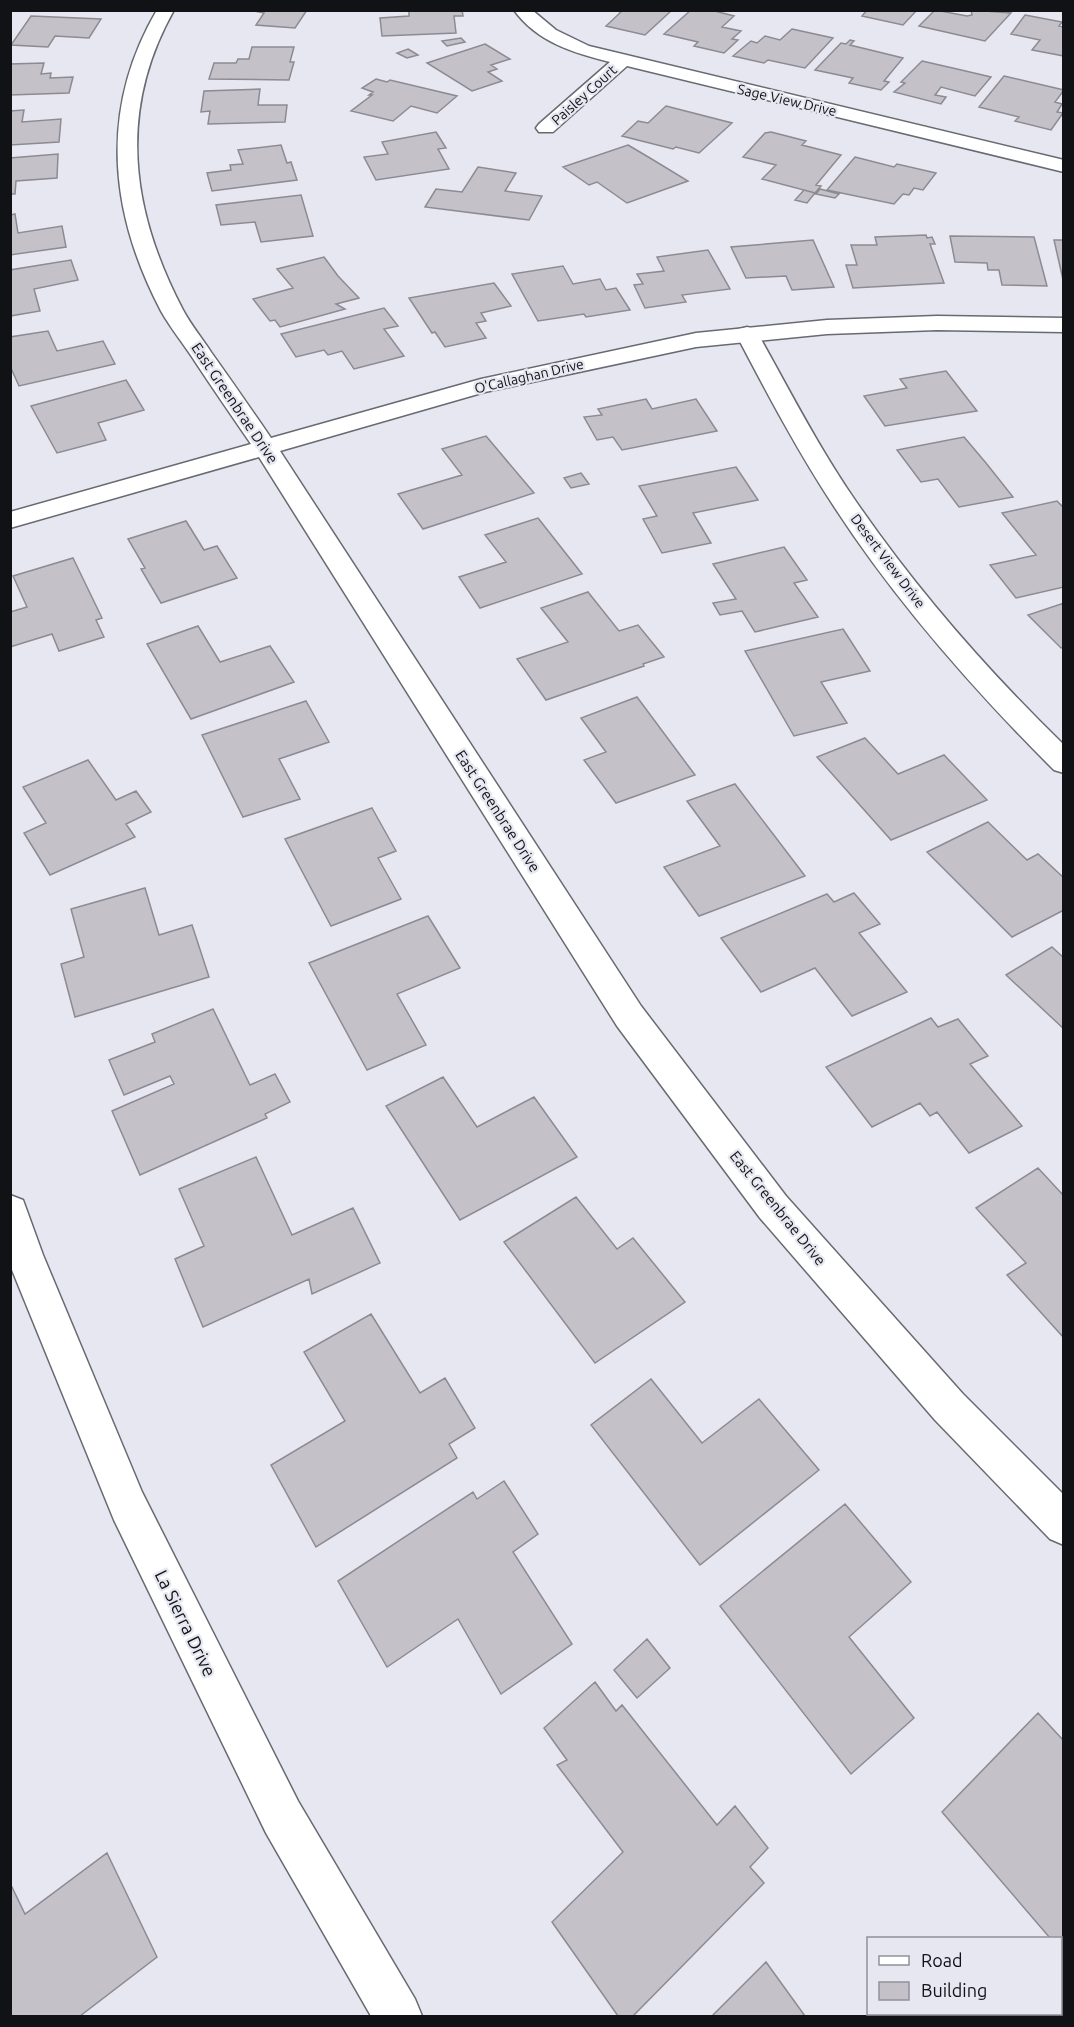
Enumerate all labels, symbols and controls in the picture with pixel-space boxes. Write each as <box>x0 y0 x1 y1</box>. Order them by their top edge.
street label: Paisley Court <box>548 61 620 128</box>
street label: Sage View Drive <box>736 81 838 119</box>
street label: East Greenbrae Drive <box>188 339 282 467</box>
street label: O'Callaghan Drive <box>473 356 585 396</box>
street label: Desert View Drive <box>848 511 928 611</box>
street label: East Greenbrae Drive <box>452 747 544 875</box>
street label: East Greenbrae Drive <box>727 1147 829 1269</box>
street label: La Sierra Drive <box>152 1567 220 1679</box>
legend <box>867 1937 1062 2015</box>
text: Road <box>921 1950 963 1970</box>
text: Building <box>921 1980 987 2000</box>

